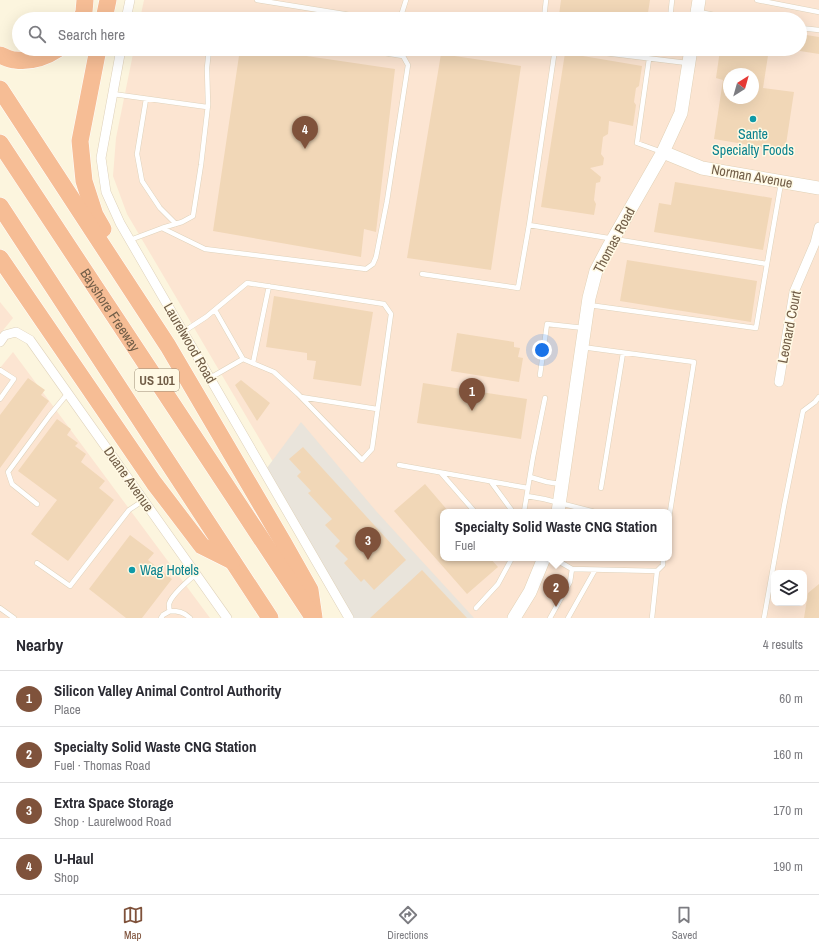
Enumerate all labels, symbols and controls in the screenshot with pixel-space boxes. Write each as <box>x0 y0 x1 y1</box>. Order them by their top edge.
search box <box>12 12 807 56</box>
icon: search <box>26 23 48 45</box>
text: Search here <box>58 24 125 45</box>
north arrow <box>723 68 759 104</box>
marker: Sante Specialty Foods <box>748 114 758 124</box>
pin: 4 <box>292 116 318 149</box>
place label: Sante Specialty Foods <box>712 125 794 159</box>
street label: Norman Avenue <box>710 160 794 192</box>
street label: Thomas Road <box>589 204 639 276</box>
street label: Bayshore Freeway <box>76 265 144 355</box>
street label: Leonard Court <box>773 289 805 365</box>
street label: Laurelwood Road <box>160 300 220 386</box>
your location <box>532 340 552 360</box>
road number: US 101 <box>135 369 179 391</box>
pin: 1 <box>459 378 485 411</box>
street label: Duane Avenue <box>100 443 158 515</box>
popup <box>440 509 672 561</box>
text: Specialty Solid Waste CNG Station <box>455 516 657 537</box>
pin: 3 <box>355 527 381 560</box>
text: Fuel <box>455 537 475 554</box>
place label: Wag Hotels <box>140 561 199 579</box>
marker: Wag Hotels <box>127 565 137 575</box>
map controls <box>771 570 807 606</box>
button: layers <box>771 570 807 606</box>
pin: 2 <box>543 574 569 607</box>
text: Nearby <box>16 633 63 656</box>
text: 4 results <box>763 636 803 653</box>
text: Silicon Valley Animal Control Authority <box>54 680 281 701</box>
text: 1 <box>26 690 32 707</box>
text: 60 m <box>779 690 803 707</box>
text: Place <box>54 701 81 718</box>
text: Specialty Solid Waste CNG Station <box>54 736 257 757</box>
text: 2 <box>26 746 32 763</box>
text: 160 m <box>773 746 803 763</box>
text: Fuel · Thomas Road <box>54 757 150 774</box>
text: Extra Space Storage <box>54 792 174 813</box>
text: 3 <box>26 802 32 819</box>
text: 170 m <box>773 802 803 819</box>
text: Shop · Laurelwood Road <box>54 813 171 830</box>
text: U-Haul <box>54 848 94 869</box>
text: 4 <box>26 858 32 875</box>
text: 190 m <box>773 858 803 875</box>
text: Shop <box>54 869 79 886</box>
tab: Map <box>122 904 144 942</box>
tab: Directions <box>387 904 428 942</box>
tab: Saved <box>672 904 697 942</box>

